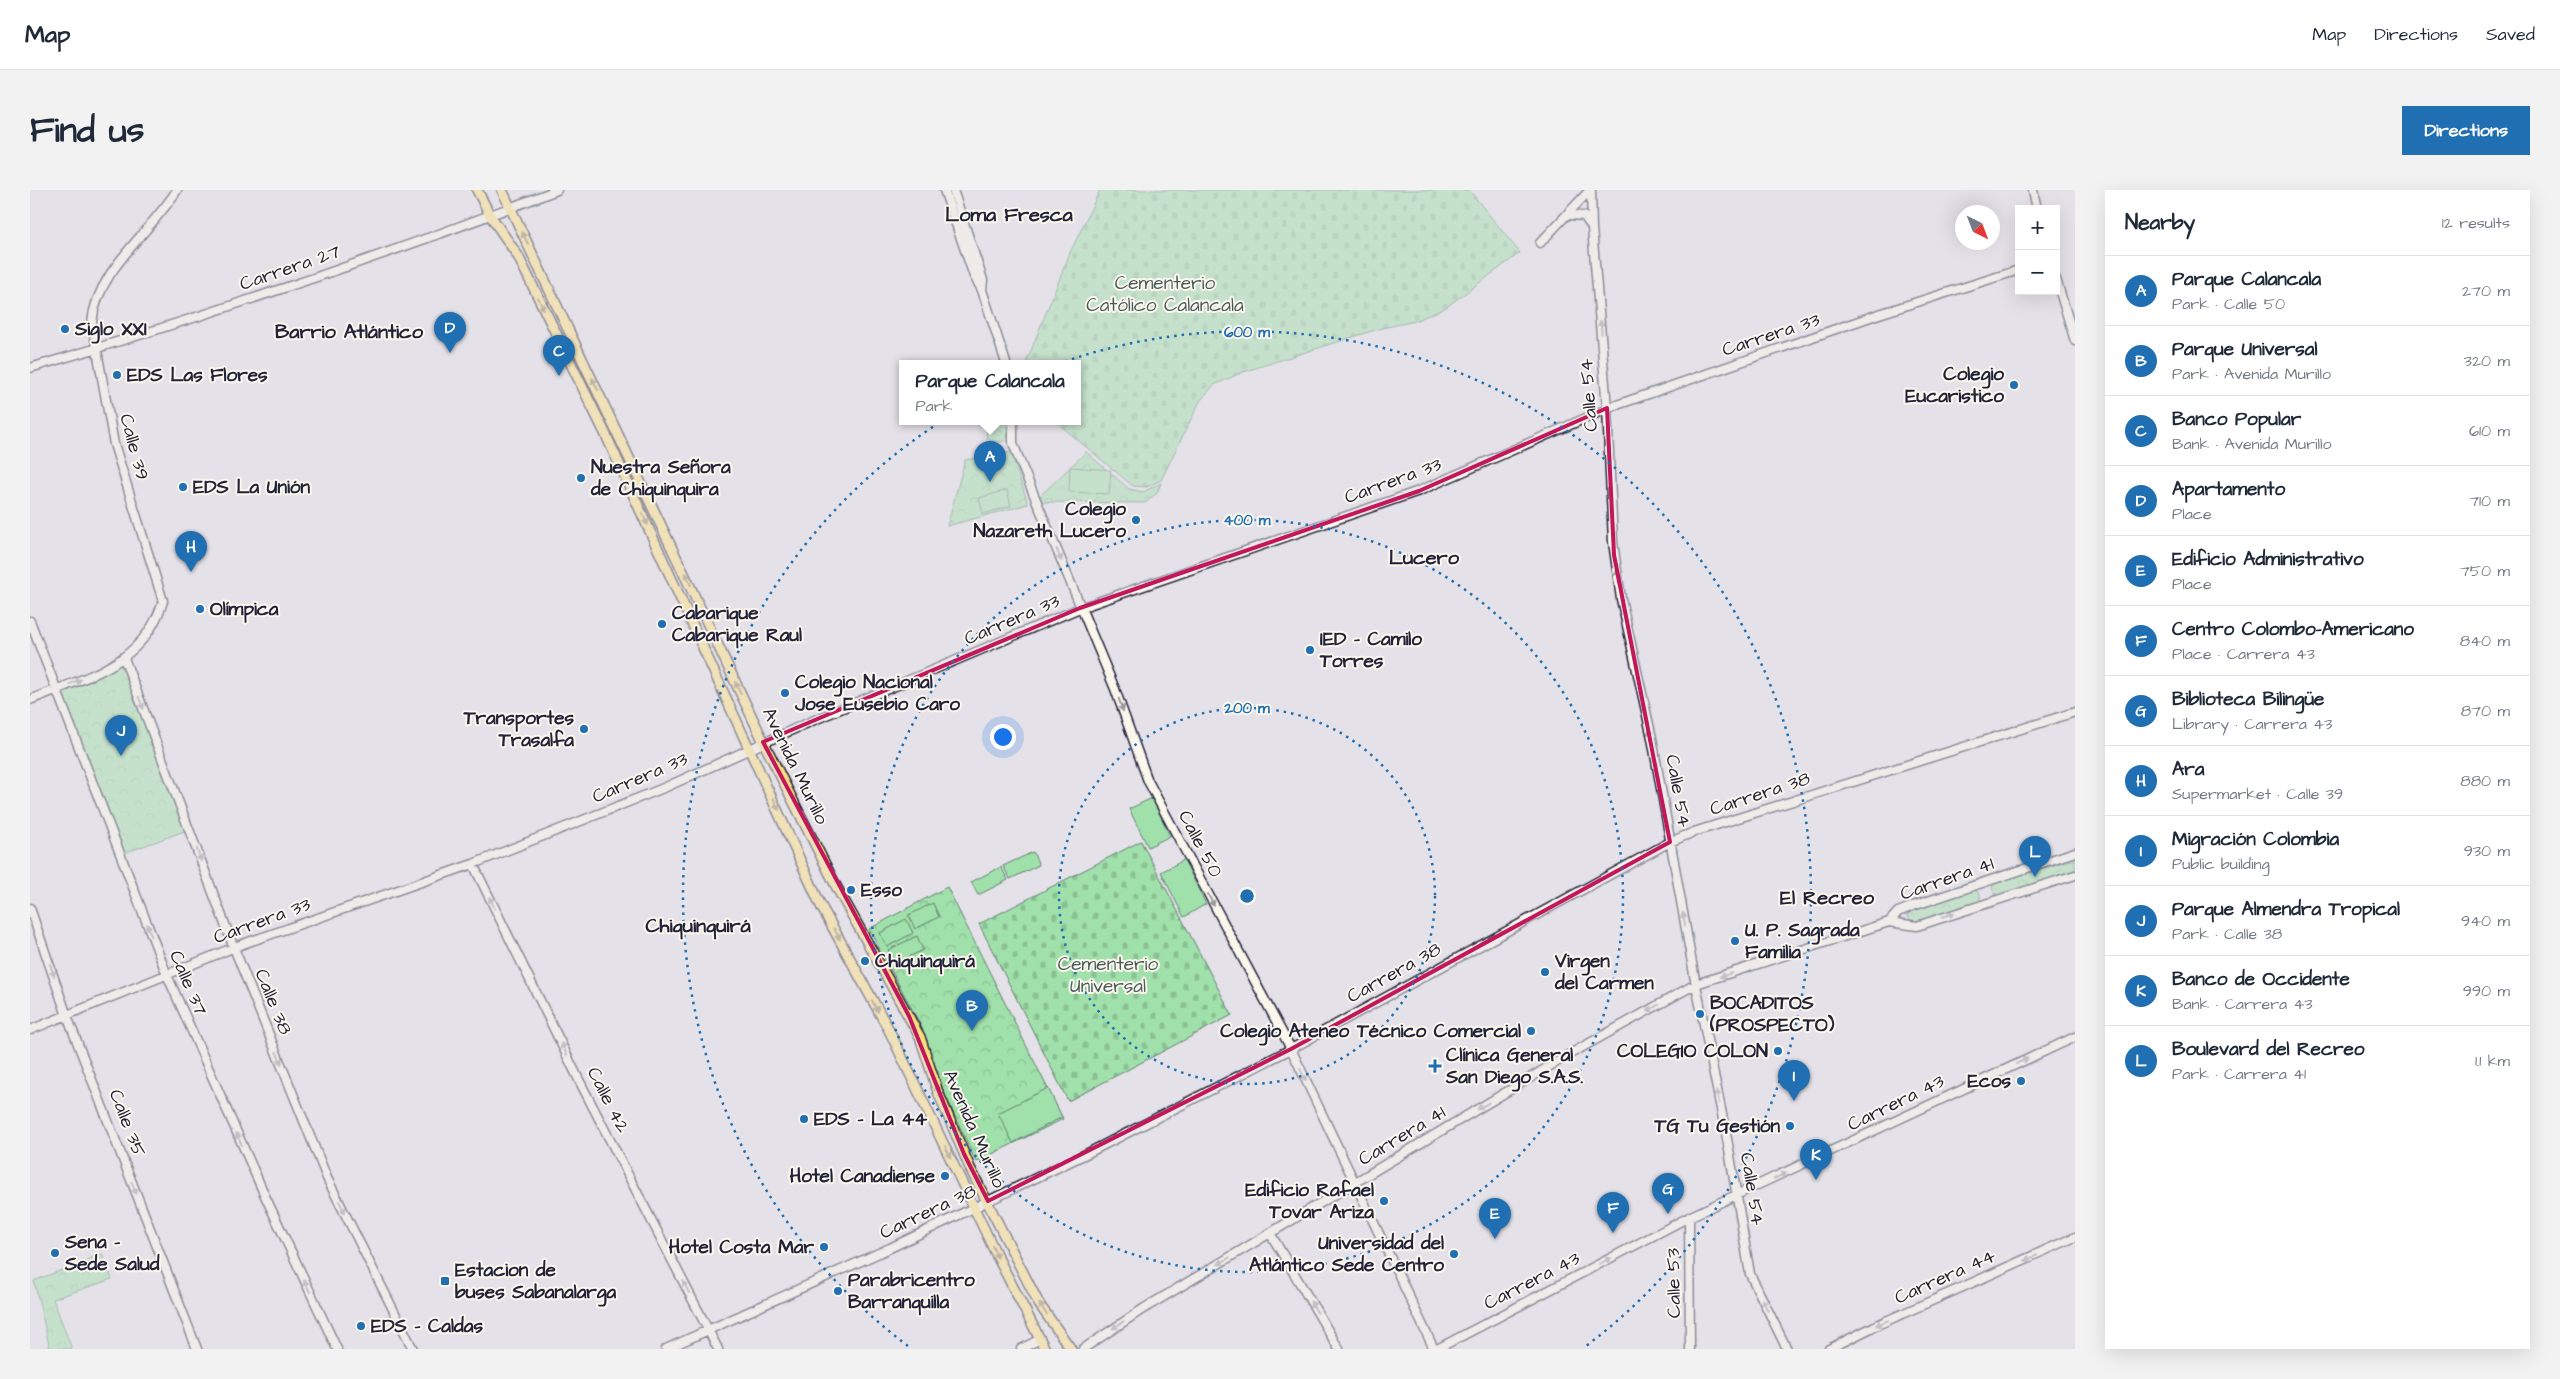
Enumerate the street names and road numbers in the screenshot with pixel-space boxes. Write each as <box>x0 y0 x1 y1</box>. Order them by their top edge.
street label: Carrera 27 <box>236 238 344 298</box>
street label: Carrera 33 <box>1719 306 1824 364</box>
street label: Calle 54 <box>1573 357 1605 433</box>
street label: Calle 39 <box>112 411 156 483</box>
street label: Carrera 33 <box>1341 451 1446 511</box>
street label: Carrera 33 <box>960 588 1064 652</box>
street label: Avenida Murillo <box>755 703 835 829</box>
street label: Carrera 33 <box>588 746 692 810</box>
street label: Calle 54 <box>1658 753 1698 830</box>
street label: Carrera 38 <box>1706 765 1814 823</box>
street label: Calle 50 <box>1171 806 1229 882</box>
street label: Carrera 41 <box>1897 850 1998 908</box>
street label: Carrera 33 <box>210 891 315 951</box>
street label: Carrera 38 <box>1342 936 1446 1010</box>
street label: Calle 37 <box>162 946 214 1020</box>
street label: Calle 38 <box>248 965 298 1039</box>
street label: Calle 42 <box>580 1062 636 1138</box>
street label: Avenida Murillo <box>936 1065 1012 1193</box>
street label: Carrera 43 <box>1843 1068 1949 1138</box>
street label: Calle 35 <box>102 1085 152 1161</box>
street label: Carrera 41 <box>1353 1099 1451 1173</box>
street label: Calle 54 <box>1733 1151 1771 1227</box>
street label: Carrera 38 <box>875 1178 981 1246</box>
street label: Carrera 44 <box>1890 1243 2000 1311</box>
street label: Carrera 43 <box>1479 1245 1585 1317</box>
street label: Calle 53 <box>1660 1247 1688 1318</box>

